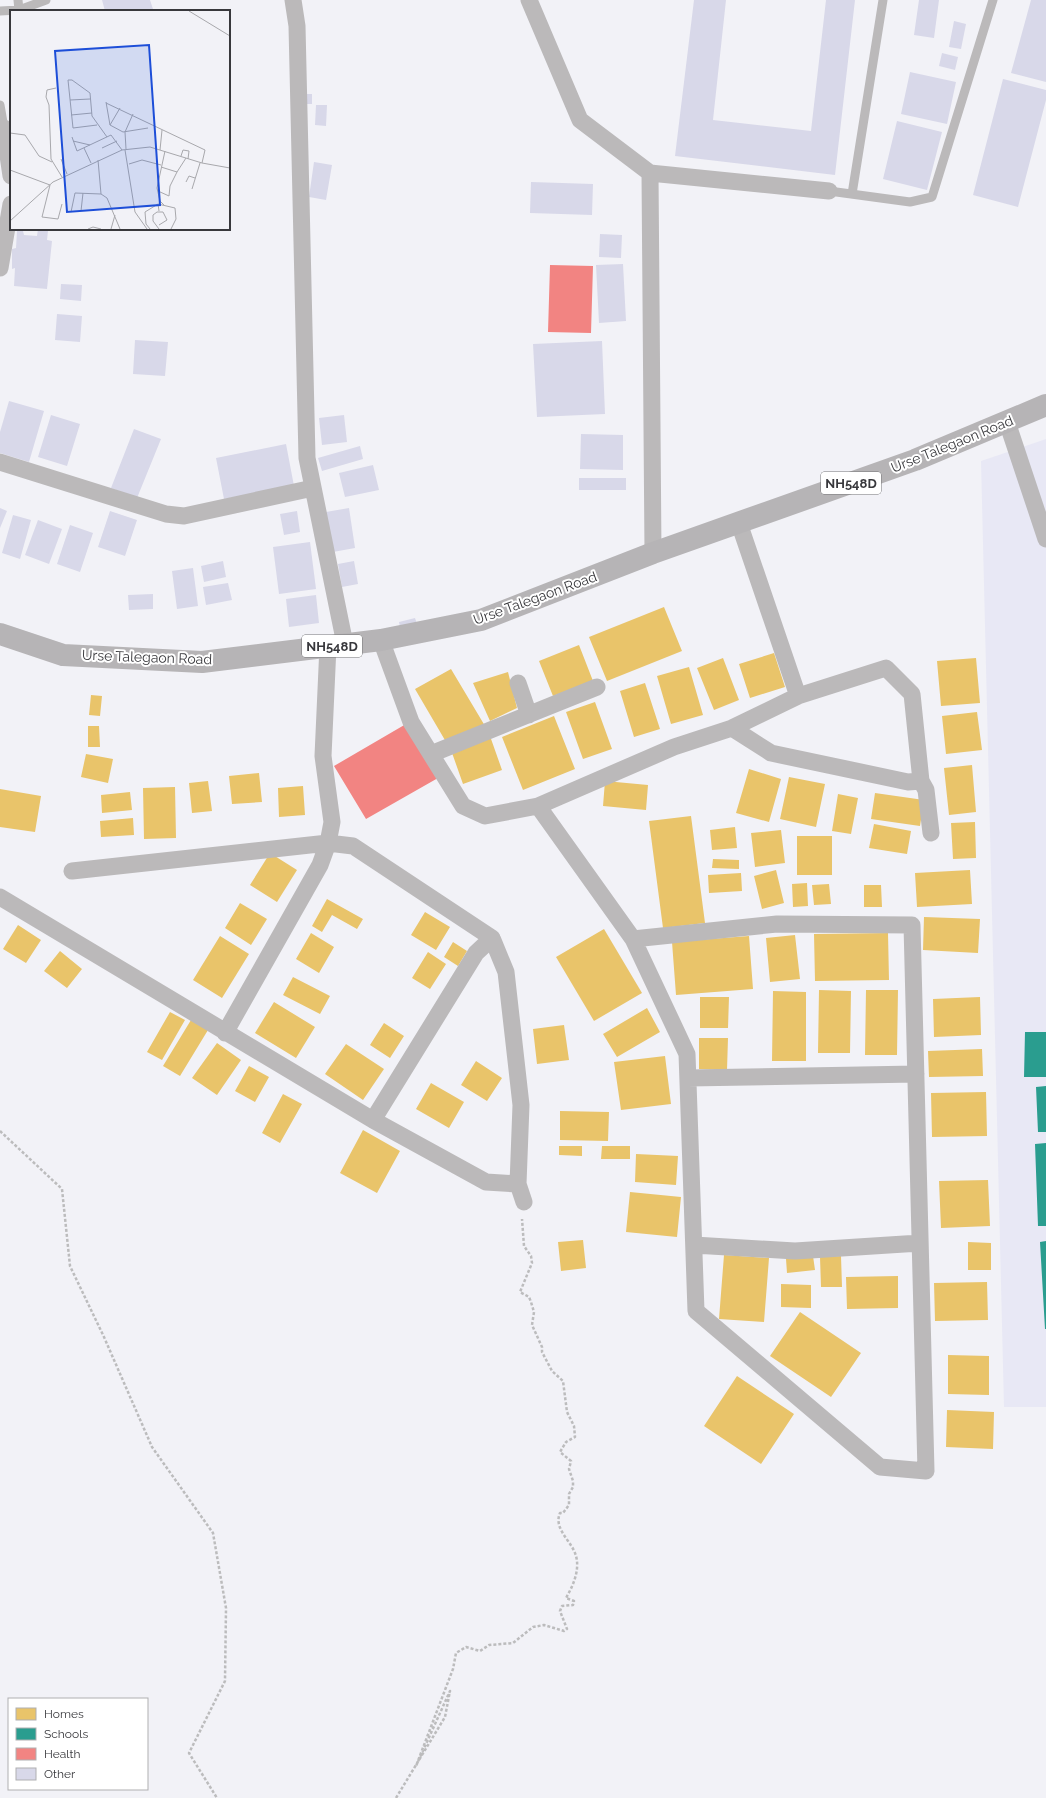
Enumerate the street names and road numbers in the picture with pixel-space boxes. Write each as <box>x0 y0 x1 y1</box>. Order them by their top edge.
street label: Urse Talegaon Road <box>889 412 1015 476</box>
road number: NH548D <box>821 472 881 494</box>
street label: Urse Talegaon Road <box>471 568 599 628</box>
road number: NH548D <box>302 635 362 657</box>
street label: Urse Talegaon Road <box>82 647 212 667</box>

